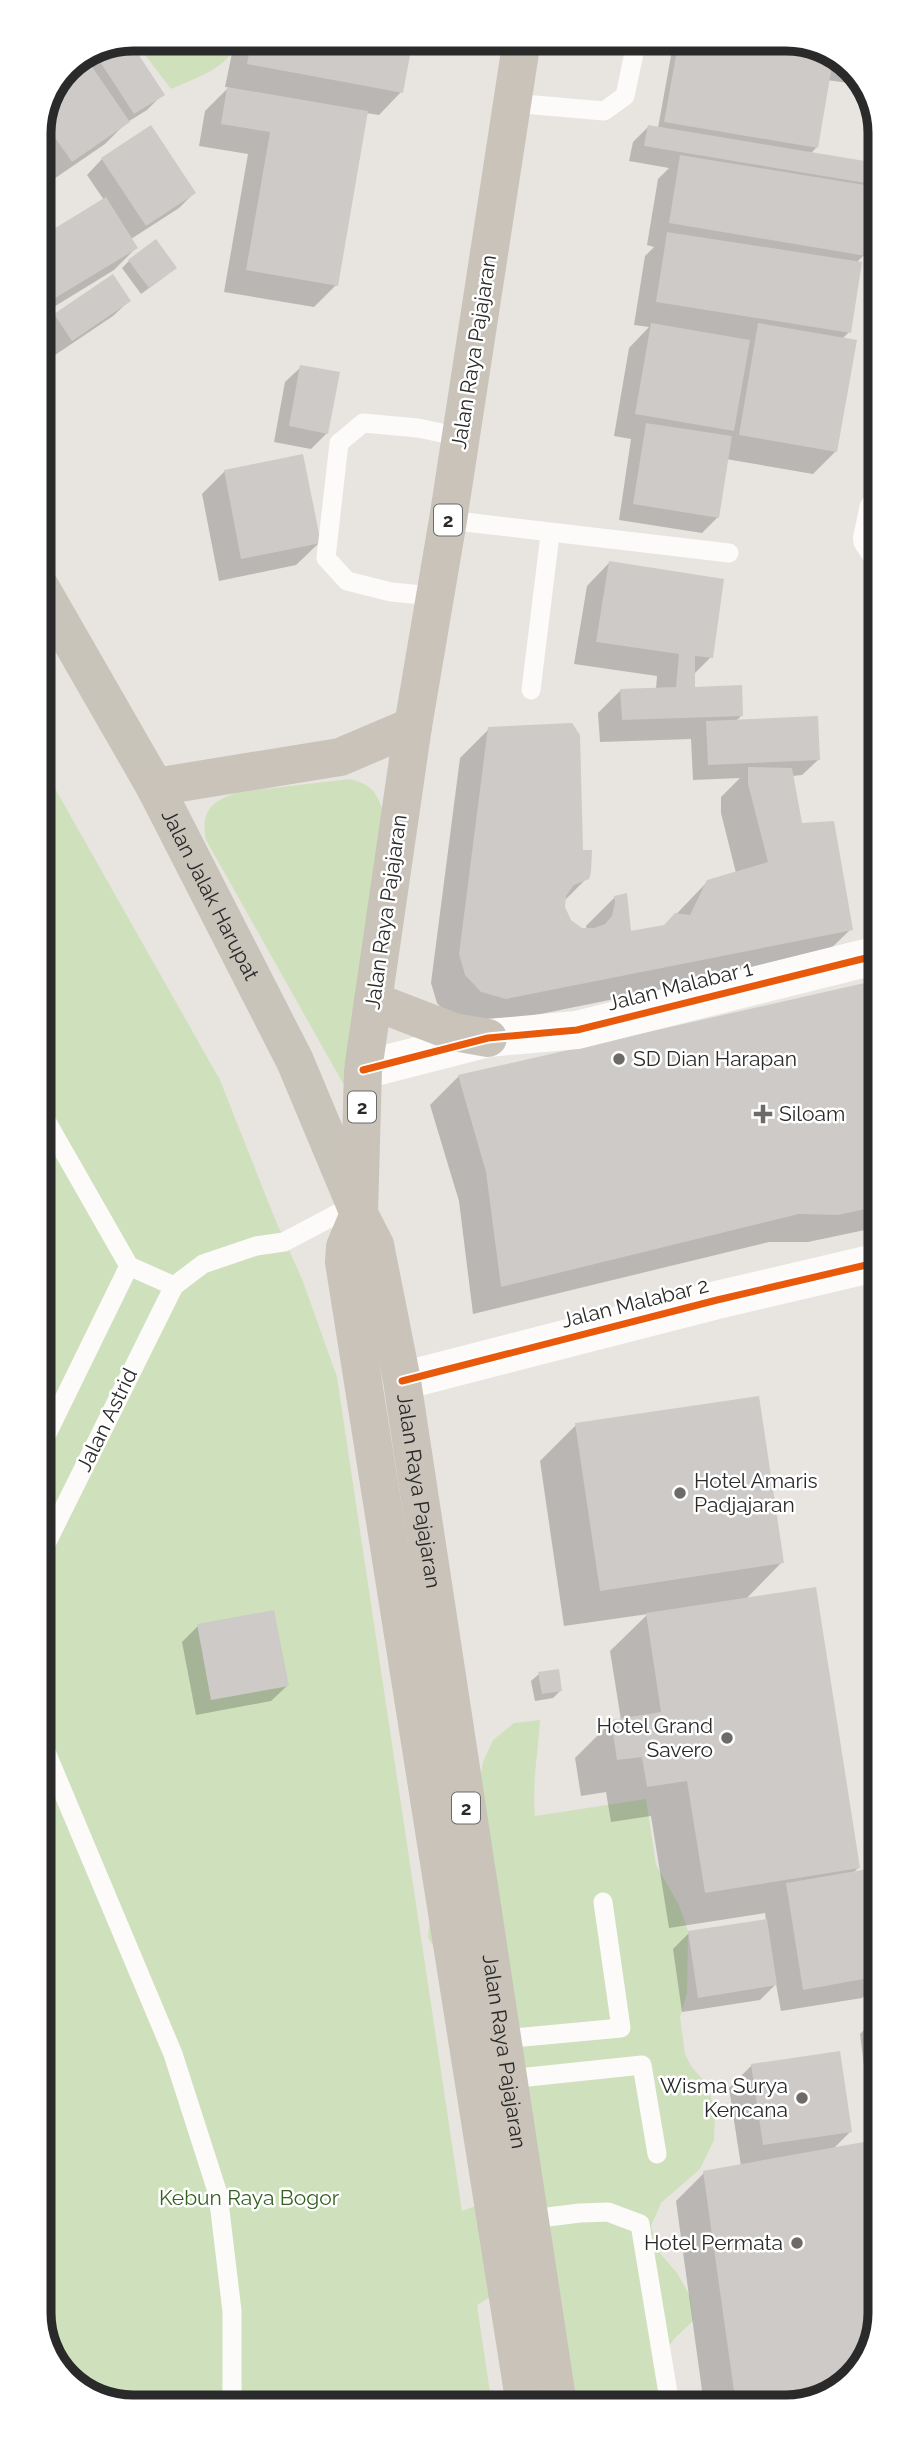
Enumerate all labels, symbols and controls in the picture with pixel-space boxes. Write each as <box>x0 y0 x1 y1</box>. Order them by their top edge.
street label: Jalan Raya Pajajaran <box>446 253 501 451</box>
road number: 2 <box>434 505 462 536</box>
street label: Jalan Jalak Harupat <box>156 805 265 984</box>
street label: Jalan Raya Pajajaran <box>359 813 412 1011</box>
street label: Jalan Malabar 1 <box>605 955 755 1016</box>
place label: SD Dian Harapan <box>633 1046 797 1071</box>
marker: SD Dian Harapan <box>611 1051 627 1067</box>
road number: 2 <box>348 1092 376 1122</box>
place label: Siloam <box>779 1101 845 1126</box>
marker: Siloam <box>753 1104 773 1124</box>
street label: Jalan Malabar 2 <box>559 1272 711 1333</box>
street label: Jalan Astrid <box>71 1364 142 1475</box>
street label: Jalan Raya Pajajaran <box>392 1392 446 1590</box>
place label: Hotel Amaris Padjajaran <box>694 1468 818 1517</box>
marker: Hotel Amaris Padjajaran <box>672 1485 688 1501</box>
place label: Hotel Grand Savero <box>597 1713 713 1762</box>
marker: Hotel Grand Savero <box>719 1730 735 1746</box>
road number: 2 <box>452 1792 480 1824</box>
street label: Jalan Raya Pajajaran <box>477 1952 532 2150</box>
place label: Wisma Surya Kencana <box>660 2073 788 2122</box>
marker: Wisma Surya Kencana <box>794 2090 810 2106</box>
park label: Kebun Raya Bogor <box>159 2185 340 2210</box>
place label: Hotel Permata <box>644 2230 783 2255</box>
marker: Hotel Permata <box>789 2235 805 2251</box>

